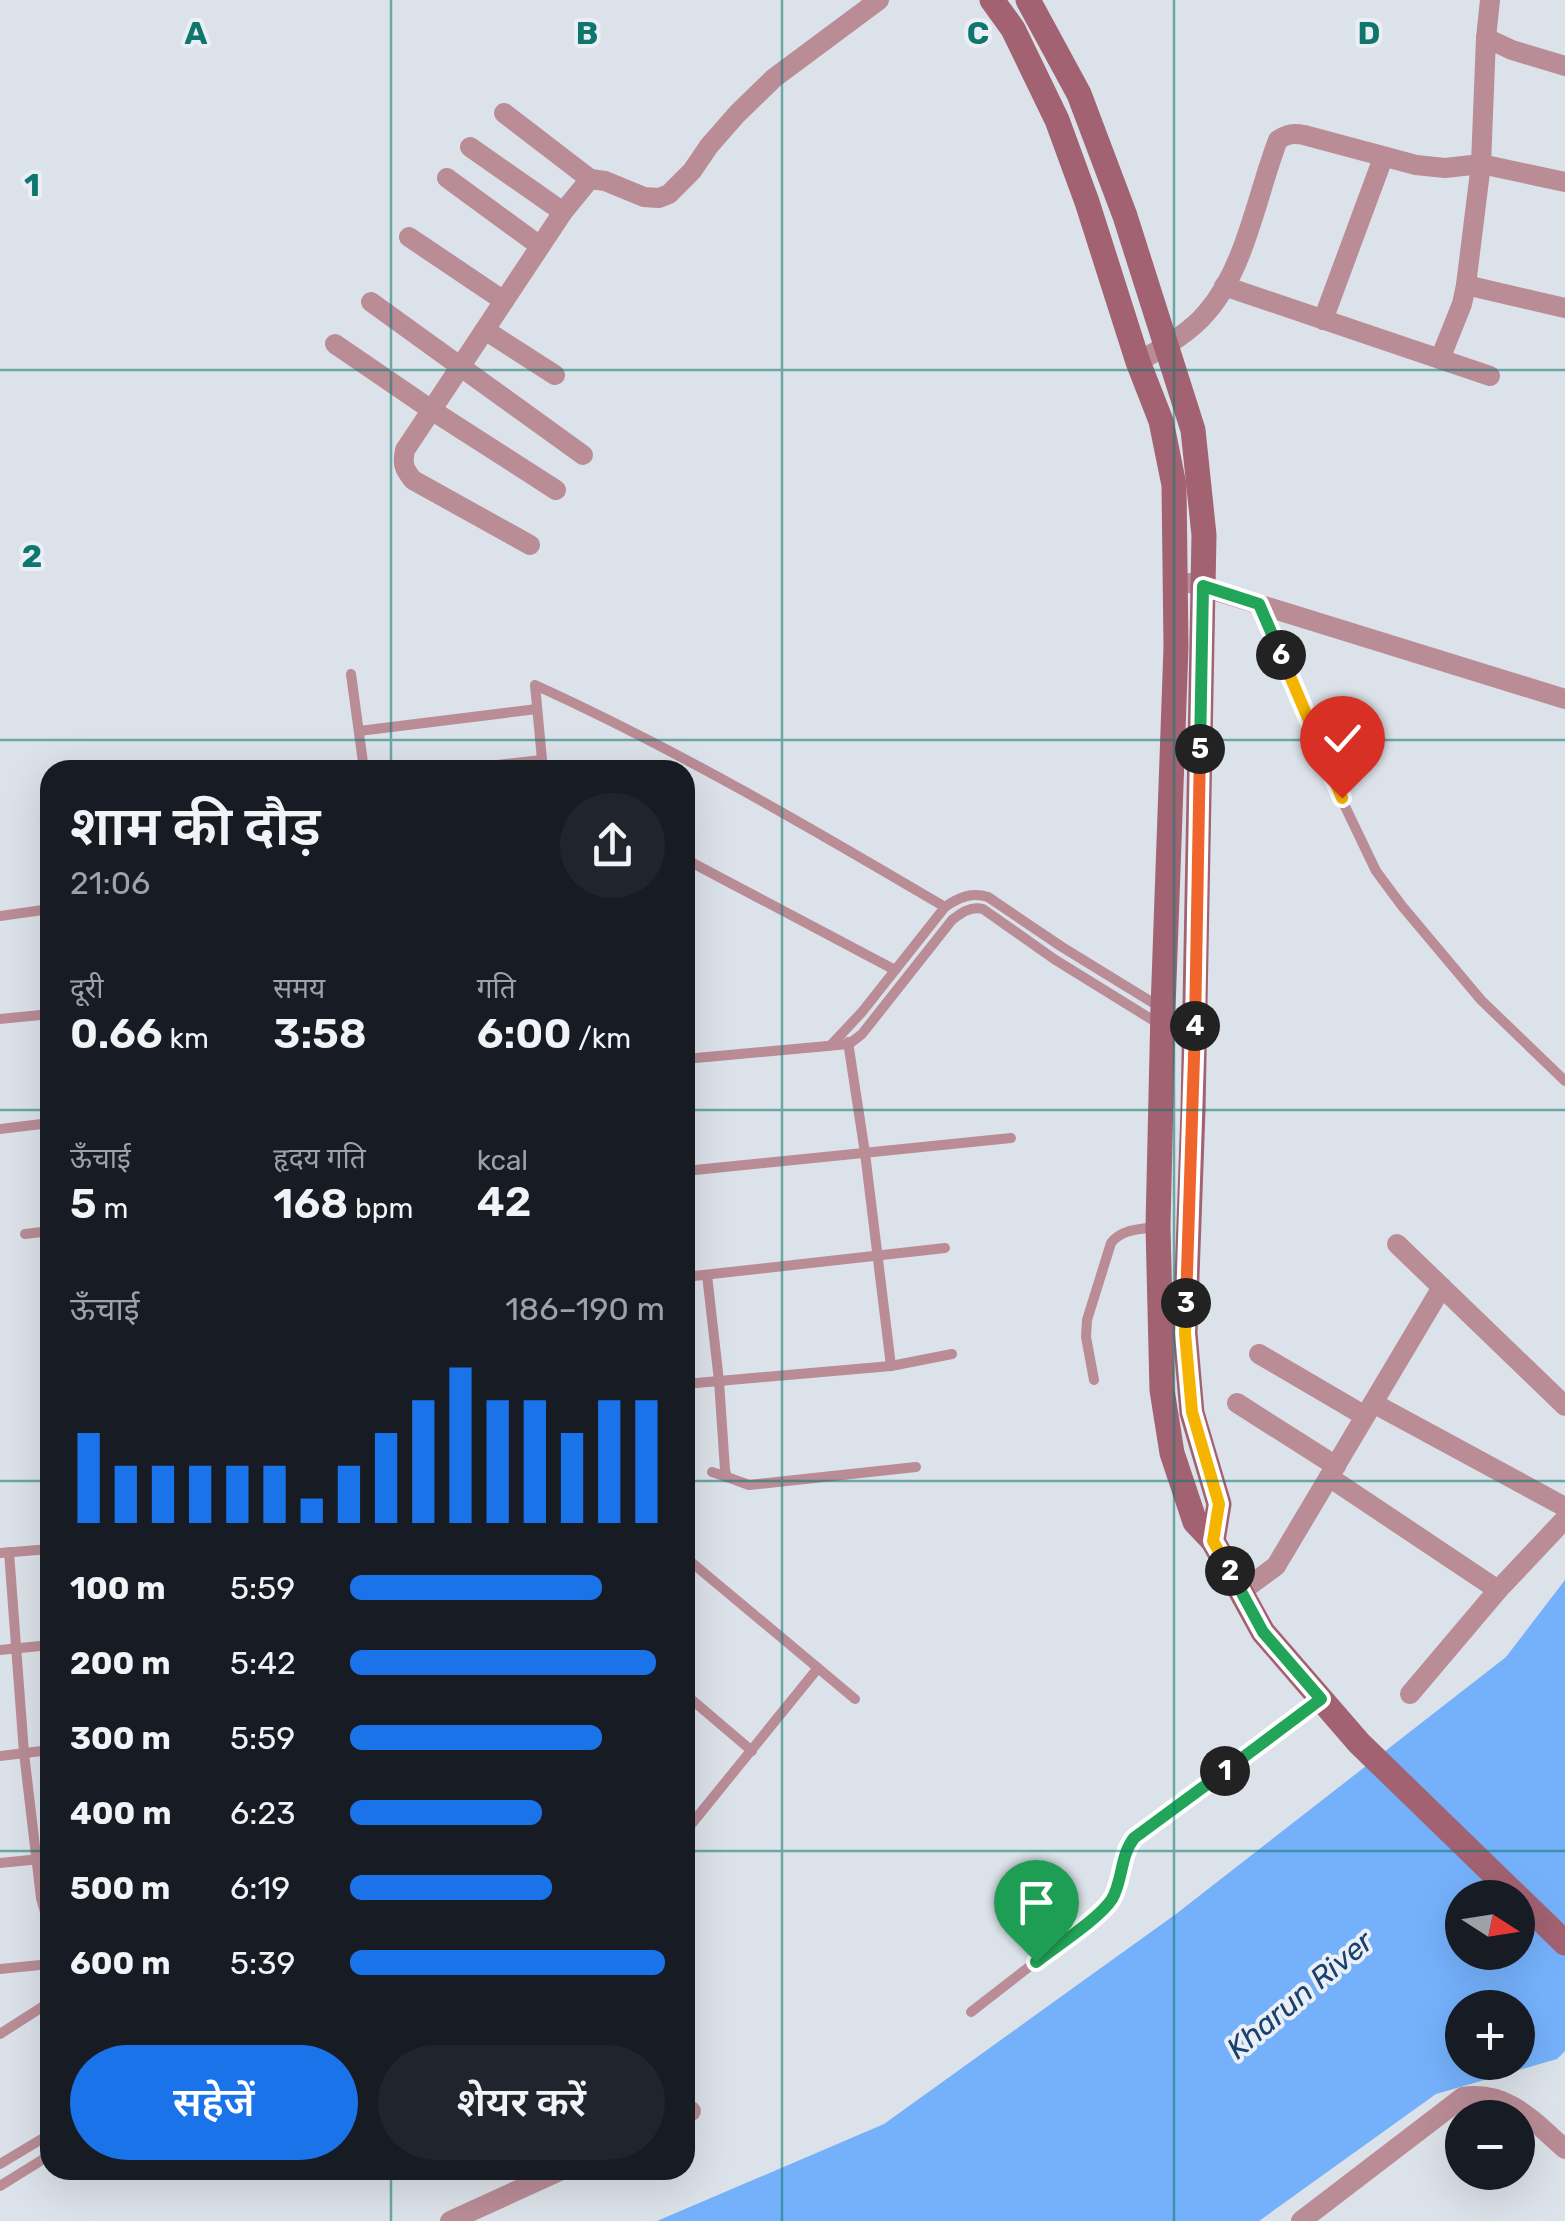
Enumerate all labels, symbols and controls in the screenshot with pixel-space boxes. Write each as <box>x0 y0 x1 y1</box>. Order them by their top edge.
text: A <box>185 14 208 52</box>
text: B <box>576 14 598 52</box>
text: C <box>967 14 989 52</box>
text: D <box>1358 14 1380 52</box>
text: 1 <box>24 166 40 204</box>
text: 2 <box>22 537 42 575</box>
pin: 6 <box>1256 630 1306 680</box>
text: 6 <box>1272 638 1290 671</box>
pin <box>1300 696 1385 799</box>
icon: check <box>1315 711 1370 766</box>
pin: 5 <box>1175 724 1225 774</box>
text: 5 <box>1191 732 1209 765</box>
button: share <box>560 793 665 898</box>
text: शाम की दौड़ <box>70 794 321 859</box>
text: 21:06 <box>70 864 150 902</box>
text: दूरी <box>70 972 104 1005</box>
text: समय <box>273 972 325 1005</box>
text: गति <box>477 972 516 1005</box>
pin: 4 <box>1170 1001 1220 1051</box>
text: 0.66 <box>70 1009 163 1059</box>
text: 3:58 <box>273 1009 367 1059</box>
text: 6:00 <box>477 1009 571 1059</box>
text: 4 <box>1185 1009 1205 1042</box>
text: km <box>163 1022 209 1055</box>
text: /km <box>571 1022 631 1055</box>
text: ऊँचाई <box>70 1142 131 1175</box>
text: हृदय गति <box>273 1142 366 1175</box>
text: kcal <box>477 1144 528 1177</box>
text: 42 <box>477 1177 531 1227</box>
text: 5 <box>70 1179 97 1229</box>
text: 168 <box>273 1179 348 1229</box>
text: m <box>97 1192 128 1225</box>
text: bpm <box>348 1192 413 1225</box>
pin: 3 <box>1161 1278 1211 1328</box>
text: 3 <box>1177 1286 1195 1319</box>
text: ऊँचाई <box>70 1290 139 1328</box>
text: 186–190 m <box>505 1290 665 1328</box>
pin: 2 <box>1205 1546 1255 1596</box>
text: 2 <box>1221 1554 1239 1587</box>
text: 100 m <box>70 1569 166 1607</box>
text: 5:59 <box>230 1569 295 1607</box>
text: 200 m <box>70 1644 170 1682</box>
text: 5:42 <box>230 1644 296 1682</box>
text: 300 m <box>70 1719 171 1757</box>
text: 5:59 <box>230 1719 295 1757</box>
pin: 1 <box>1200 1746 1250 1796</box>
text: 1 <box>1218 1754 1232 1787</box>
text: 400 m <box>70 1794 172 1832</box>
text: 6:23 <box>230 1794 296 1832</box>
pin <box>994 1860 1079 1963</box>
text: 500 m <box>70 1869 170 1907</box>
text: 6:19 <box>230 1869 290 1907</box>
icon: arrive <box>1009 1875 1064 1930</box>
north arrow <box>1445 1880 1535 1970</box>
map controls <box>1445 1880 1535 2190</box>
water label: Kharun River <box>1220 1922 1382 2067</box>
text: 600 m <box>70 1944 170 1982</box>
text: 5:39 <box>230 1944 295 1982</box>
button: + <box>1445 1990 1535 2080</box>
button: सहेजें <box>70 2045 358 2160</box>
button: शेयर करें <box>378 2045 665 2160</box>
button: − <box>1445 2100 1535 2190</box>

